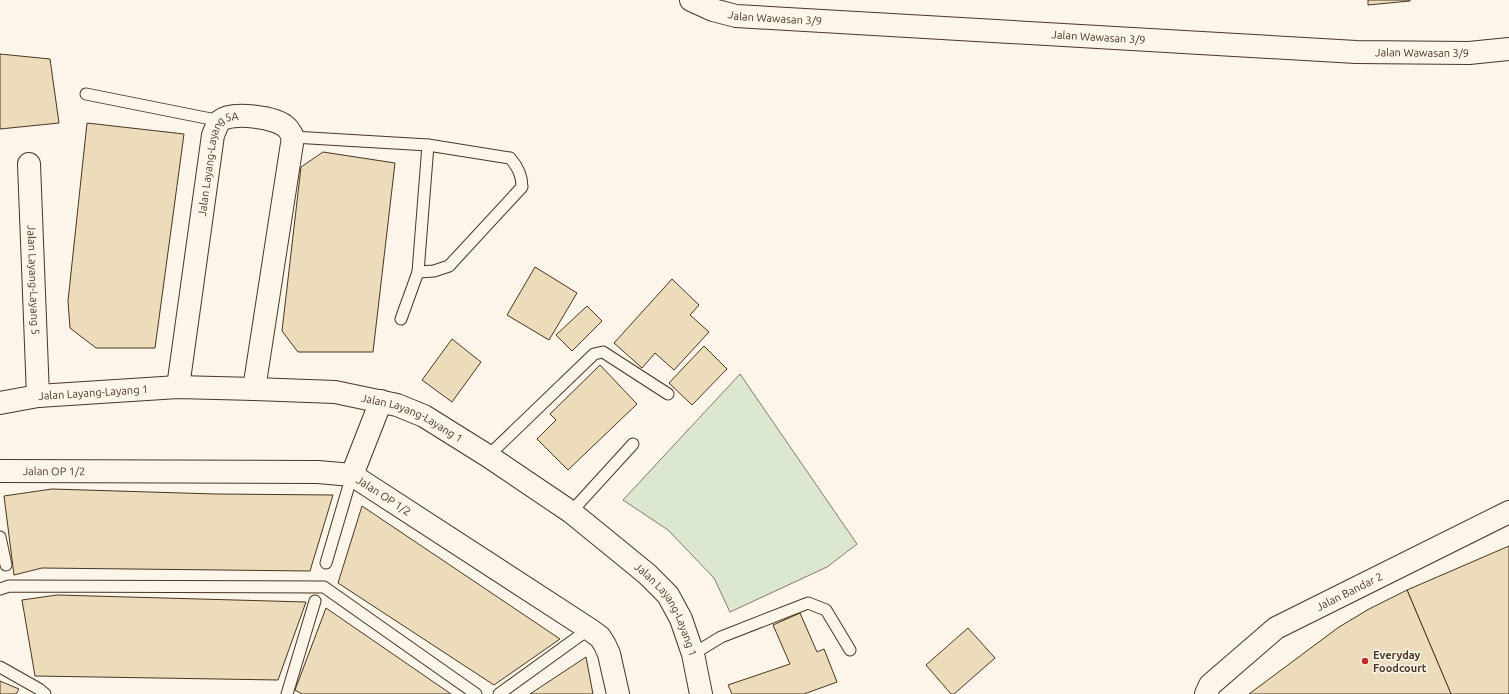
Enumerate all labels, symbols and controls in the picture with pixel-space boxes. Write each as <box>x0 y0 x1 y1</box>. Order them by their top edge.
street label: Jalan Wawasan 3/9 <box>727 8 822 27</box>
street label: Jalan Wawasan 3/9 <box>1051 28 1146 46</box>
street label: Jalan Wawasan 3/9 <box>1375 46 1469 59</box>
street label: Jalan Layang-Layang 5A <box>196 110 240 217</box>
street label: Jalan Layang-Layang 5 <box>25 225 42 335</box>
street label: Jalan Layang-Layang 1 <box>38 383 149 402</box>
street label: Jalan Layang-Layang 1 <box>360 392 465 445</box>
street label: Jalan OP 1/2 <box>23 465 85 477</box>
street label: Jalan OP 1/2 <box>354 474 413 518</box>
street label: Jalan Layang-Layang 1 <box>632 560 699 658</box>
street label: Jalan Bandar 2 <box>1314 570 1384 613</box>
place label: Everyday Foodcourt <box>1373 649 1427 674</box>
marker: Everyday Foodcourt <box>1360 656 1370 666</box>

